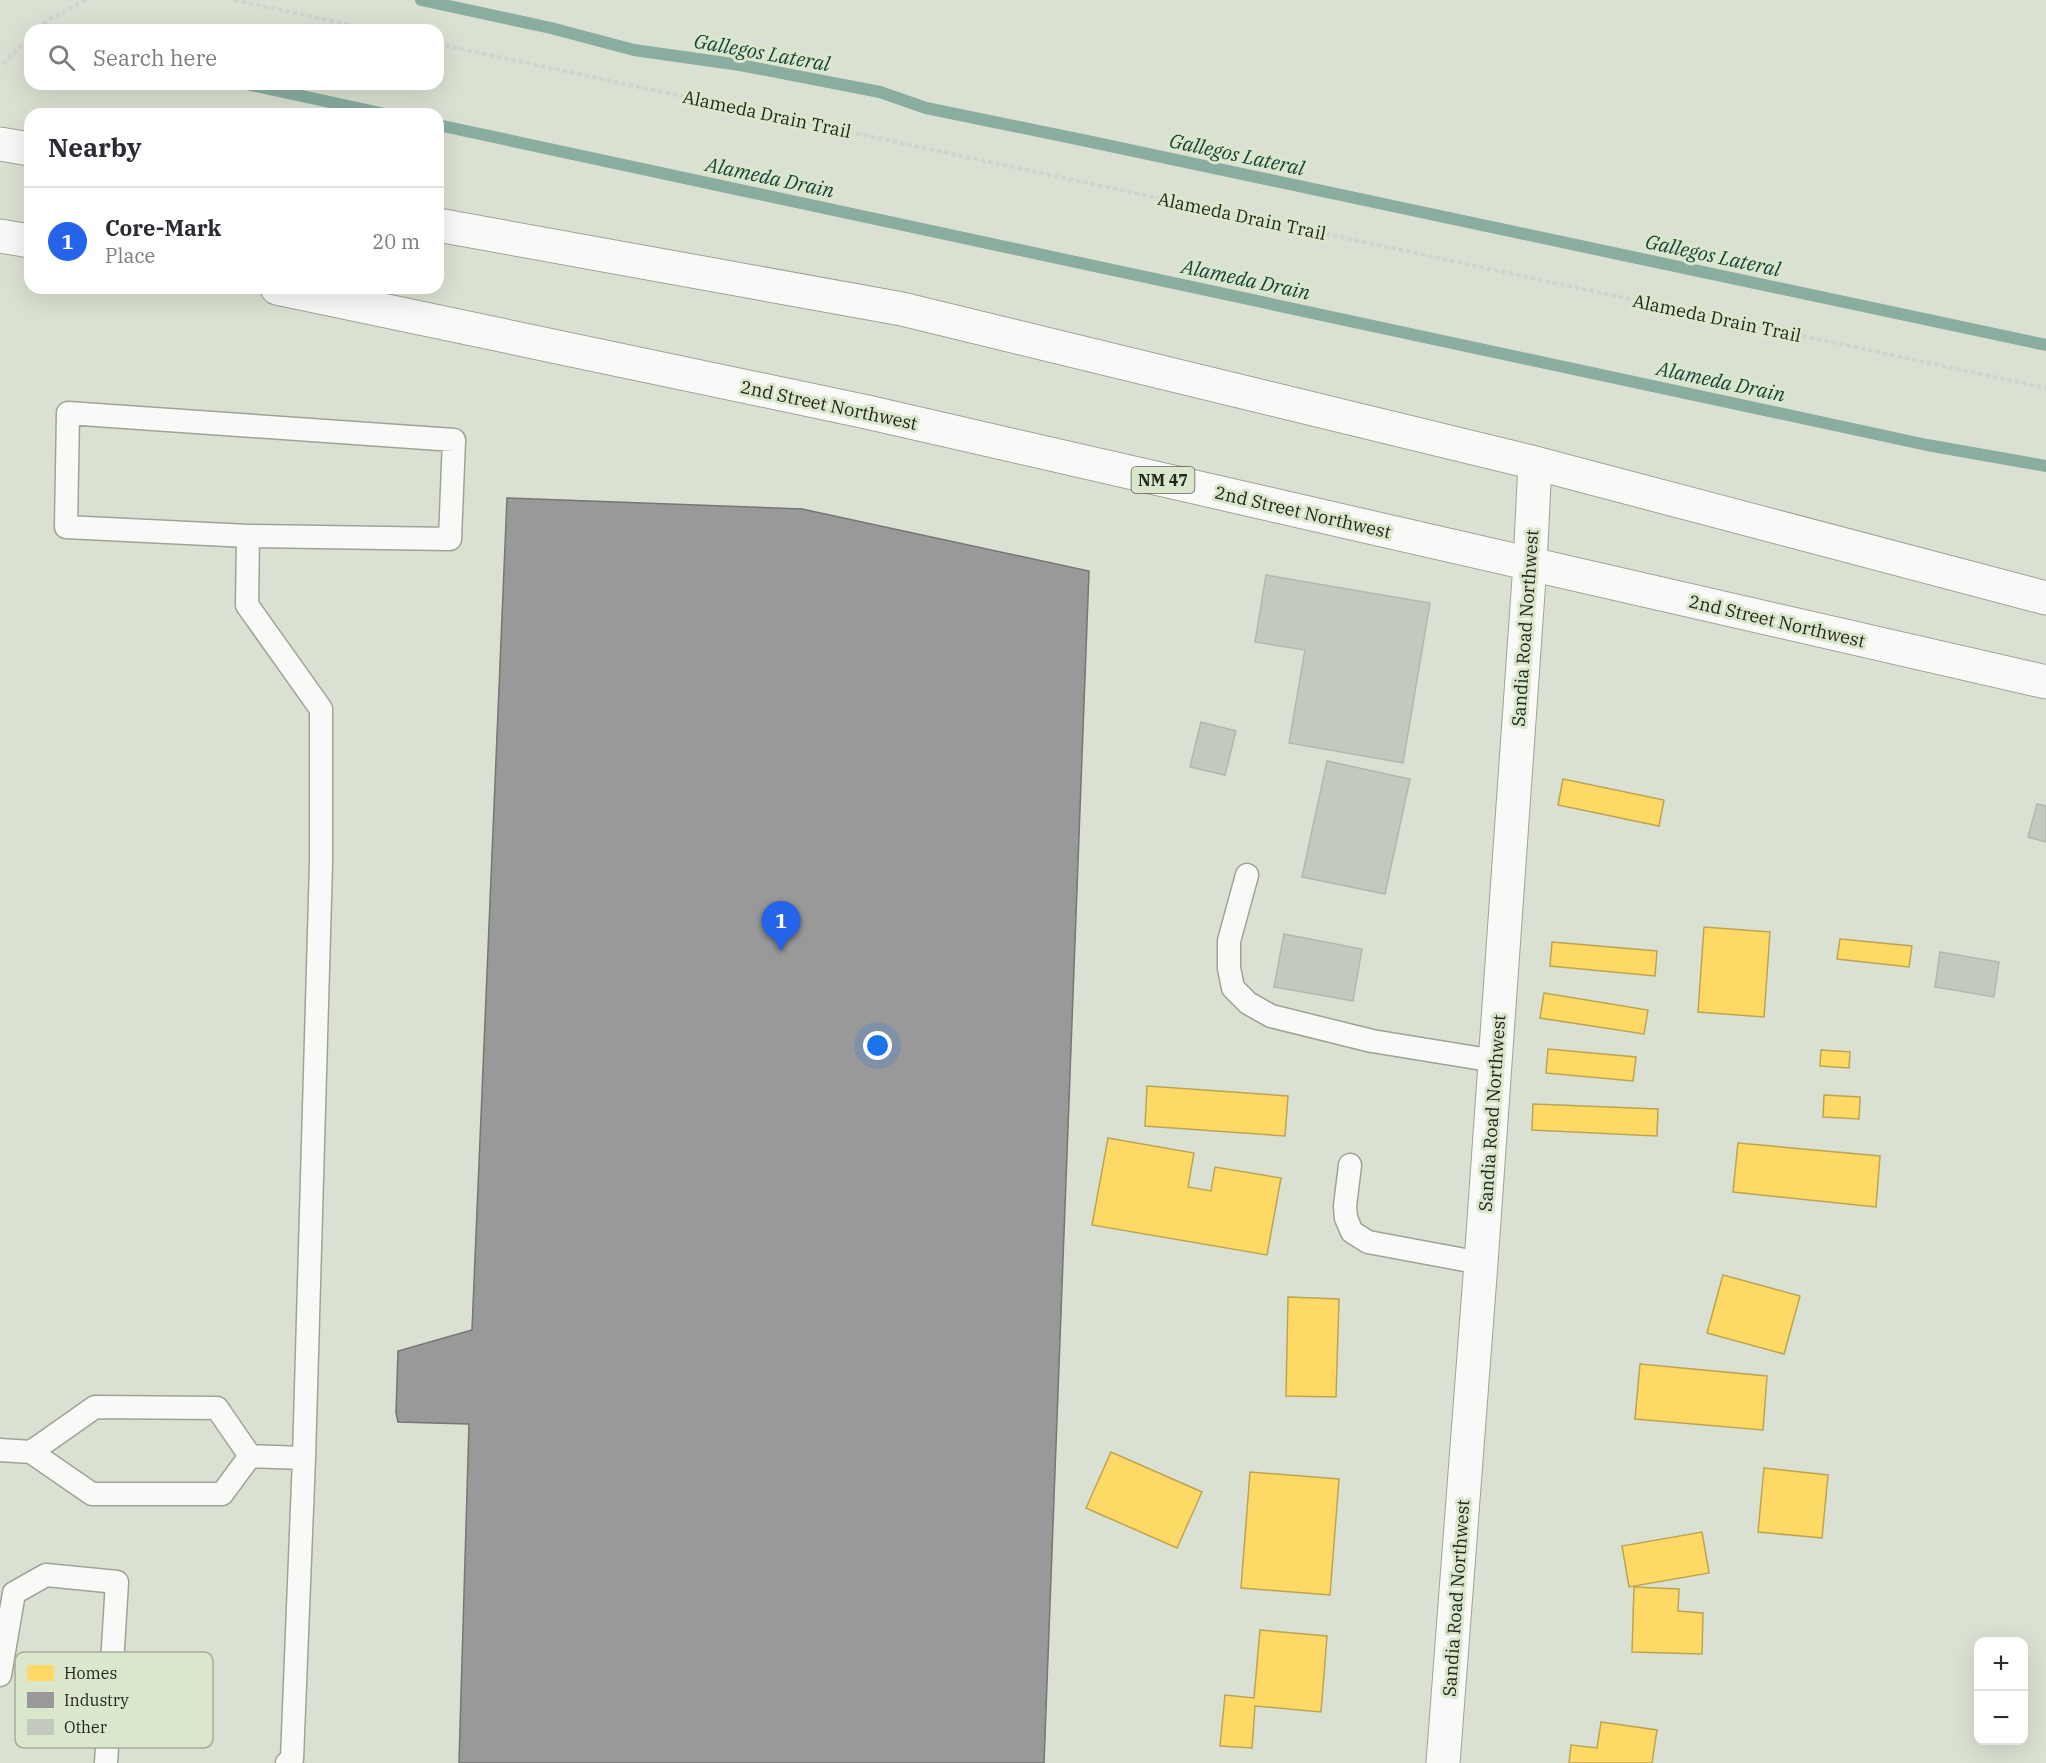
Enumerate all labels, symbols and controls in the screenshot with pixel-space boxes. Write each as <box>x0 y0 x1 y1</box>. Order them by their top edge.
search box <box>24 24 444 90</box>
water label: Gallegos Lateral <box>692 27 832 77</box>
icon: search <box>45 41 78 74</box>
text: Search here <box>93 43 217 72</box>
street label: Alameda Drain Trail <box>681 85 853 143</box>
water label: Gallegos Lateral <box>1167 126 1307 182</box>
text: Nearby <box>48 130 142 164</box>
water label: Alameda Drain <box>701 150 837 204</box>
street label: Alameda Drain Trail <box>1156 187 1328 245</box>
text: Core-Mark <box>105 213 221 242</box>
water label: Gallegos Lateral <box>1643 227 1783 283</box>
text: 1 <box>62 228 74 255</box>
text: 20 m <box>372 228 420 255</box>
text: Place <box>105 242 155 269</box>
water label: Alameda Drain <box>1177 252 1313 306</box>
street label: Alameda Drain Trail <box>1631 289 1803 347</box>
water label: Alameda Drain <box>1652 354 1788 408</box>
street label: 2nd Street Northwest <box>738 375 920 435</box>
road number: NM 47 <box>1132 467 1194 493</box>
street label: 2nd Street Northwest <box>1213 481 1393 543</box>
street label: Sandia Road Northwest <box>1507 529 1543 727</box>
street label: 2nd Street Northwest <box>1687 590 1867 652</box>
pin: 1 <box>762 902 800 951</box>
street label: Sandia Road Northwest <box>1474 1014 1510 1212</box>
your location <box>863 1031 892 1060</box>
street label: Sandia Road Northwest <box>1438 1499 1474 1697</box>
map controls <box>1974 1637 2028 1745</box>
button: + <box>1974 1637 2028 1691</box>
legend <box>15 1652 213 1748</box>
text: Homes <box>64 1663 117 1683</box>
text: Industry <box>64 1690 129 1710</box>
button: − <box>1974 1691 2028 1745</box>
text: Other <box>64 1717 107 1737</box>

